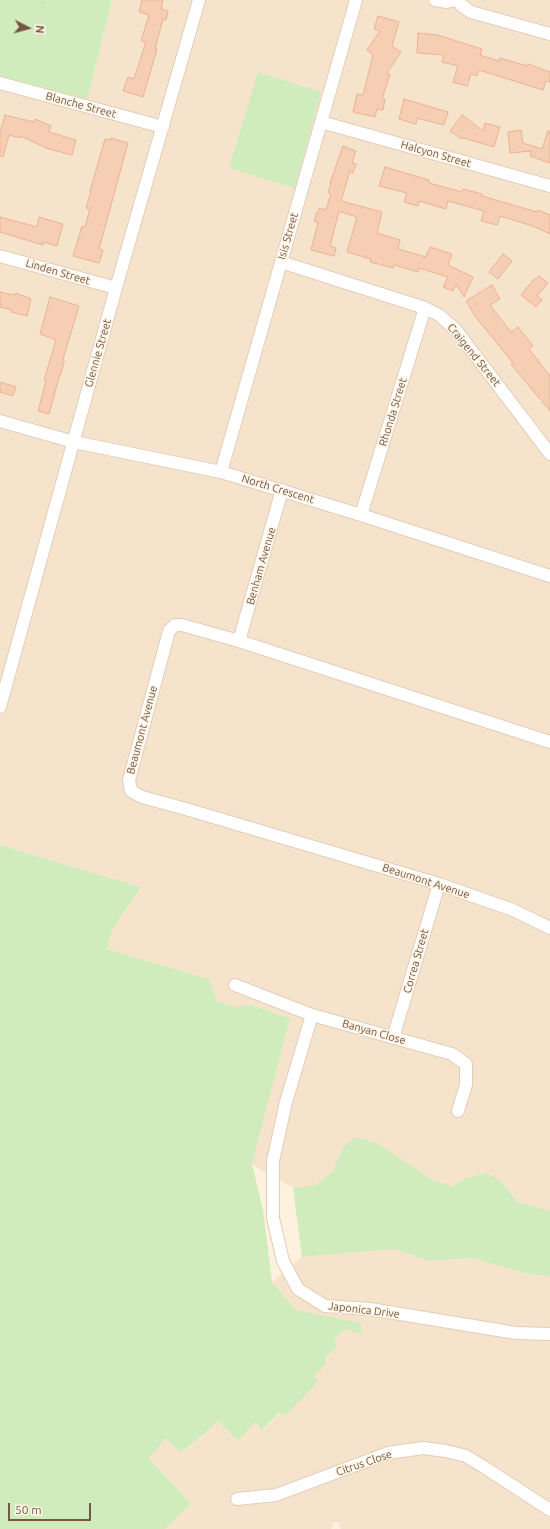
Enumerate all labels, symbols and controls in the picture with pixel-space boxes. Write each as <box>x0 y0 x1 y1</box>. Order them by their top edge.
north arrow <box>8 8 48 48</box>
text: N <box>34 25 46 34</box>
street label: Blanche Street <box>44 89 118 121</box>
street label: Halcyon Street <box>399 138 473 170</box>
street label: Isis Street <box>275 211 301 261</box>
street label: Linden Street <box>24 256 92 288</box>
street label: Glennie Street <box>82 317 114 389</box>
street label: Craigend Street <box>444 321 504 389</box>
street label: Rhonda Street <box>376 376 410 448</box>
street label: North Crescent <box>240 472 316 506</box>
street label: Benham Avenue <box>244 526 278 606</box>
street label: Beaumont Avenue <box>124 684 160 776</box>
street label: Beaumont Avenue <box>381 861 471 901</box>
street label: Correa Street <box>400 927 432 995</box>
street label: Banyan Close <box>341 1017 407 1047</box>
street label: Japonica Drive <box>327 1299 401 1321</box>
street label: Citrus Close <box>334 1447 394 1479</box>
scale bar <box>10 1495 93 1521</box>
text: 50 m <box>15 1503 42 1516</box>

